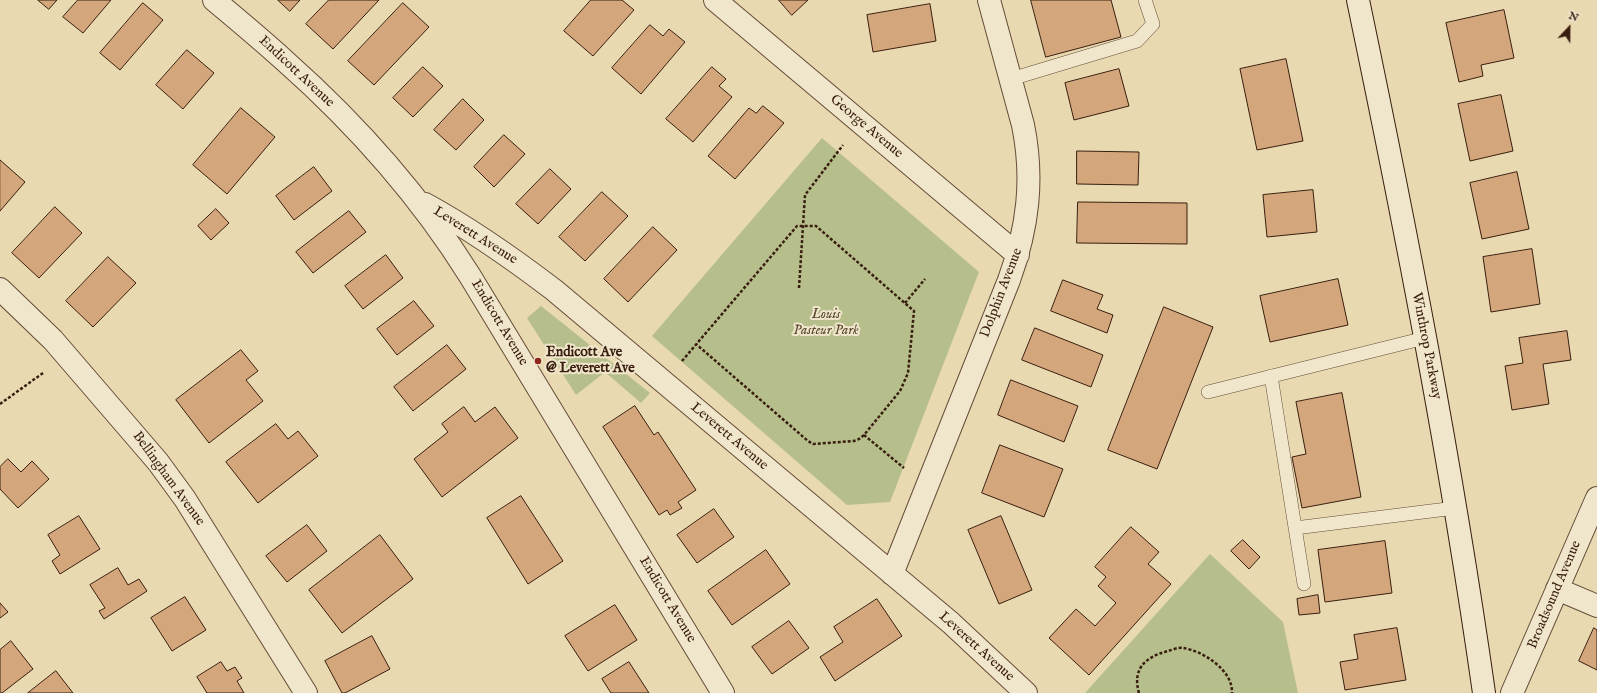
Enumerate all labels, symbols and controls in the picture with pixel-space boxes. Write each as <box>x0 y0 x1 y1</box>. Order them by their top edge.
north arrow <box>1549 8 1589 48</box>
text: N <box>1566 9 1581 25</box>
street label: Endicott Avenue <box>255 33 337 111</box>
street label: George Avenue <box>826 92 906 162</box>
street label: Leverett Avenue <box>430 203 520 269</box>
street label: Dolphin Avenue <box>977 246 1027 340</box>
street label: Endicott Avenue <box>467 277 531 369</box>
street label: Winthrop Parkway <box>1407 291 1445 401</box>
park label: Louis Pasteur Park <box>793 307 859 340</box>
place label: Endicott Ave @ Leverett Ave <box>546 345 635 378</box>
marker: Endicott Ave @ Leverett Ave <box>533 356 543 366</box>
street label: Leverett Avenue <box>687 400 771 474</box>
street label: Bellingham Avenue <box>128 429 208 529</box>
street label: Broadsound Avenue <box>1525 538 1585 652</box>
street label: Endicott Avenue <box>635 554 699 646</box>
street label: Leverett Avenue <box>935 609 1017 685</box>

